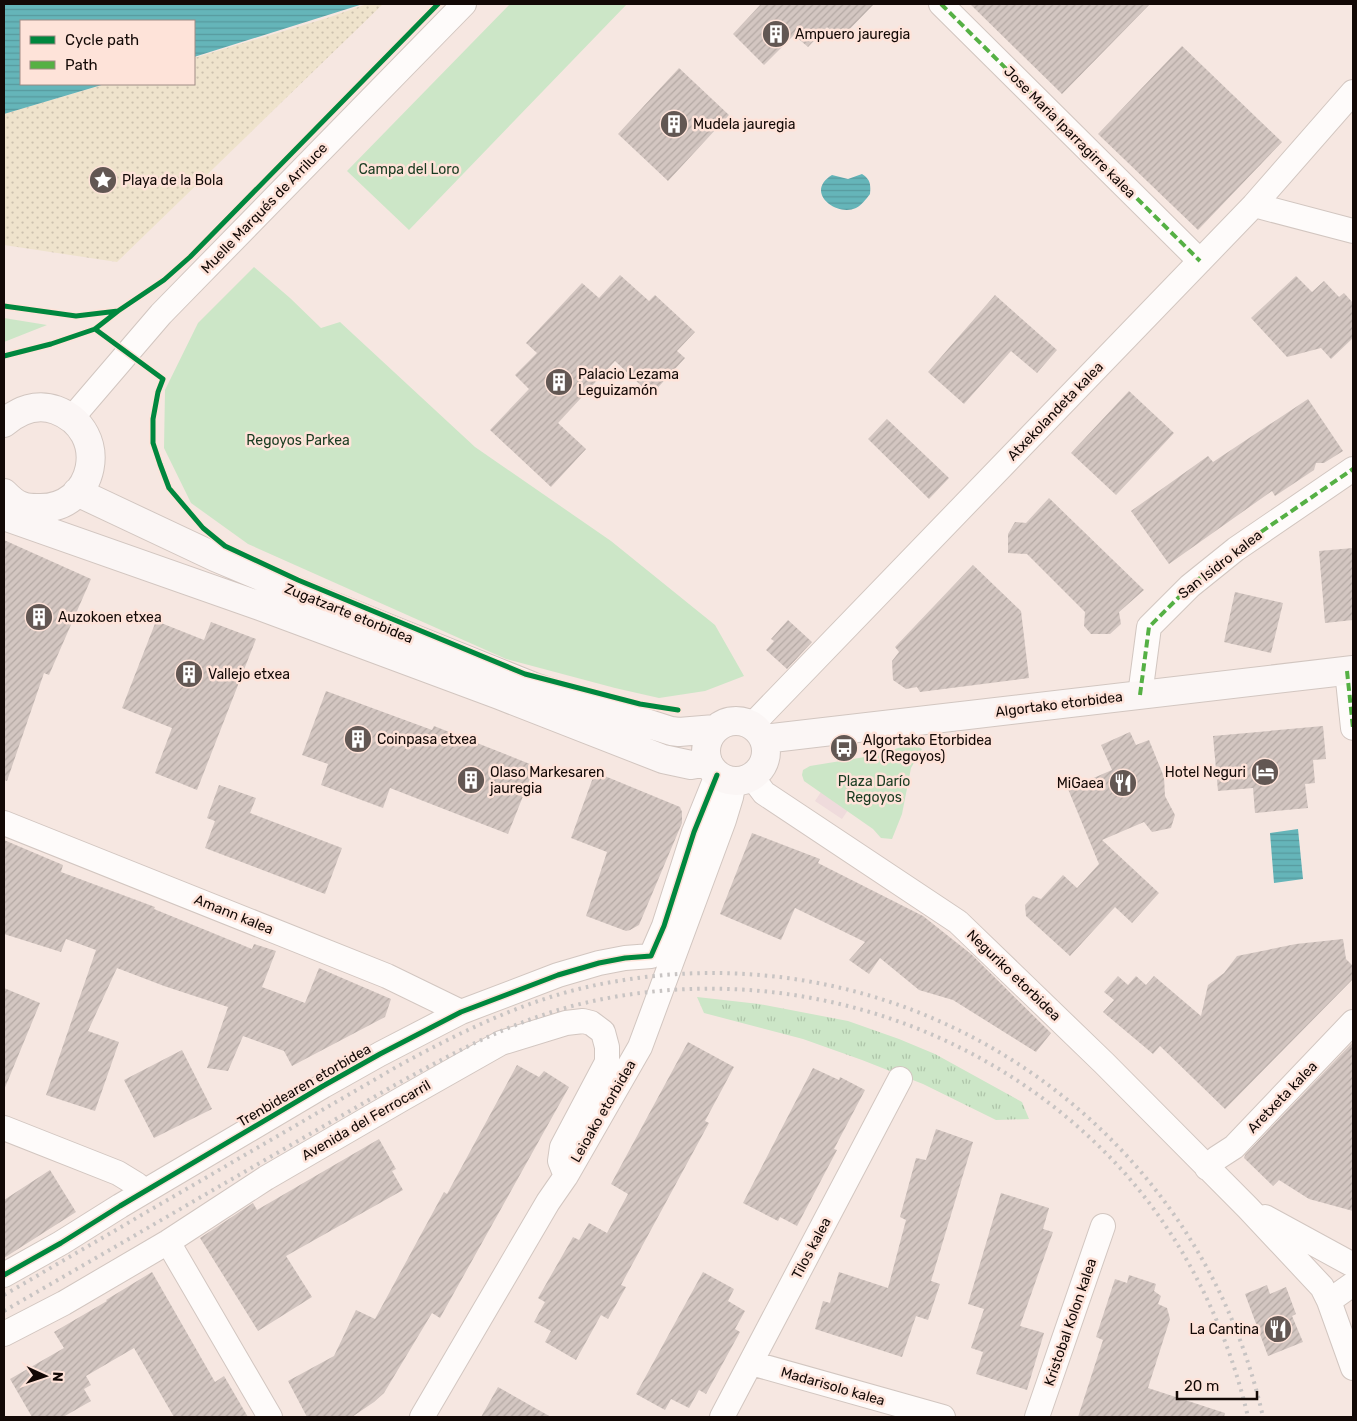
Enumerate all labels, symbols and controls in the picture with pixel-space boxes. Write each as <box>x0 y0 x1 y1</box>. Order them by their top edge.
building icon: Ampuero jauregia <box>761 19 791 49</box>
legend <box>20 20 195 85</box>
place label: Ampuero jauregia <box>795 26 910 43</box>
text: Cycle path <box>65 31 139 49</box>
text: Path <box>65 56 98 74</box>
street label: Jose Maria Iparragirre kalea <box>1000 63 1139 202</box>
building icon: Mudela jauregia <box>659 109 689 139</box>
place label: Mudela jauregia <box>693 116 795 133</box>
street label: Muelle Marqués de Arriluce <box>198 140 331 277</box>
park label: Campa del Loro <box>359 161 460 178</box>
place icon: Playa de la Bola <box>88 165 118 195</box>
place label: Playa de la Bola <box>122 172 223 189</box>
street label: Atxekolandeta kalea <box>1004 358 1107 464</box>
place label: Palacio Lezama Leguizamón <box>578 366 679 399</box>
building icon: Palacio Lezama Leguizamón <box>544 367 574 397</box>
park label: Regoyos Parkea <box>246 432 350 449</box>
street label: San Isidro kalea <box>1175 526 1266 602</box>
street label: Zugatzarte etorbidea <box>282 580 416 647</box>
building icon: Auzokoen etxea <box>24 602 54 632</box>
place label: Auzokoen etxea <box>58 609 162 626</box>
building icon: Vallejo etxea <box>174 659 204 689</box>
place label: Vallejo etxea <box>208 666 290 683</box>
street label: Algortako etorbidea <box>994 688 1124 721</box>
building icon: Coinpasa etxea <box>343 724 373 754</box>
place label: Coinpasa etxea <box>377 731 477 748</box>
place label: Algortako Etorbidea 12 (Regoyos) <box>863 732 992 765</box>
bus stop icon: Algortako Etorbidea 12 (Regoyos) <box>829 733 859 763</box>
hotel icon: Hotel Neguri <box>1250 757 1280 787</box>
place label: Olaso Markesaren jauregia <box>489 764 604 797</box>
place label: Hotel Neguri <box>1165 764 1246 781</box>
building icon: Olaso Markesaren jauregia <box>456 765 486 795</box>
restaurant icon: MiGaea <box>1108 768 1138 798</box>
park label: Plaza Darío Regoyos <box>838 773 910 806</box>
place label: MiGaea <box>1057 775 1104 792</box>
street label: Amann kalea <box>192 891 276 938</box>
street label: Neguriko etorbidea <box>963 926 1064 1024</box>
street label: Trenbidearen etorbidea <box>234 1040 374 1131</box>
street label: Leioako etorbidea <box>567 1057 640 1165</box>
street label: Aretxeta kalea <box>1244 1058 1321 1137</box>
street label: Avenida del Ferrocarril <box>299 1077 434 1164</box>
street label: Tilos kalea <box>788 1215 835 1282</box>
street label: Kristobal Kolon kalea <box>1041 1256 1100 1388</box>
restaurant icon: La Cantina <box>1263 1314 1293 1344</box>
place label: La Cantina <box>1189 1321 1259 1338</box>
north arrow <box>20 1351 70 1401</box>
street label: Madarisolo kalea <box>779 1364 887 1409</box>
scale bar <box>1177 1368 1257 1400</box>
text: N <box>49 1371 66 1382</box>
text: 20 m <box>1184 1377 1219 1395</box>

